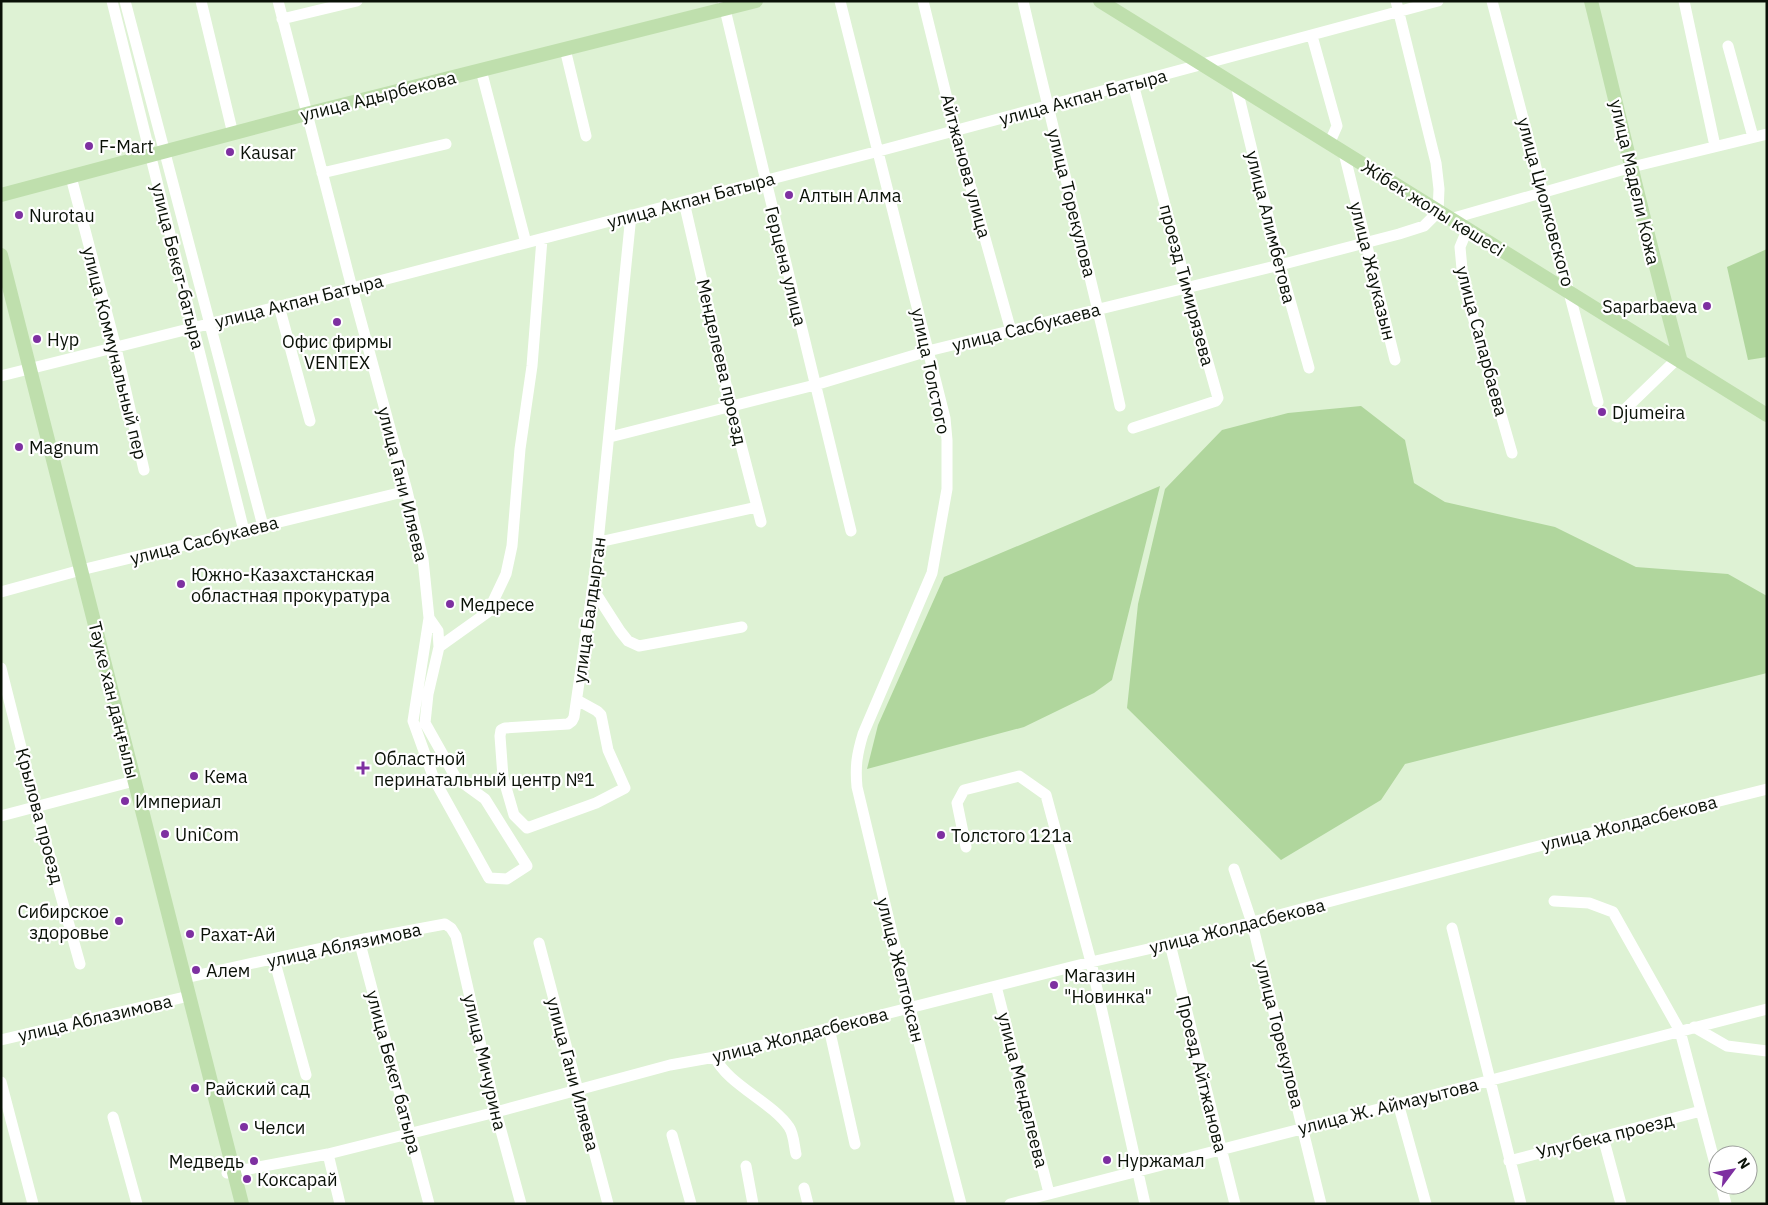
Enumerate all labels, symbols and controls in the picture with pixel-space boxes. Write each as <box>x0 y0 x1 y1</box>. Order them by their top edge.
street label: улица Акпан Батыра <box>997 63 1170 130</box>
street label: улица Адырбекова <box>298 65 459 126</box>
street label: Айтжанова улица <box>936 91 996 241</box>
street label: улица Мадели Кожа <box>1605 97 1665 267</box>
street label: улица Циолковского <box>1512 115 1580 289</box>
street label: улица Торекулова <box>1042 126 1102 280</box>
place label: F-Mart <box>99 135 153 158</box>
marker: F-Mart <box>83 140 95 152</box>
place label: Kausar <box>240 141 296 164</box>
marker: Kausar <box>224 146 236 158</box>
street label: улица Алимбетова <box>1241 148 1301 306</box>
street label: Жібек жолы көшесі <box>1357 155 1509 261</box>
street label: улица Акпан Батыра <box>605 166 778 233</box>
street label: улица Бекет-батыра <box>146 180 210 352</box>
place label: Алтын Алма <box>799 184 902 207</box>
marker: Алтын Алма <box>783 189 795 201</box>
street label: улица Жауказын <box>1345 199 1401 343</box>
street label: проезд Тимирязева <box>1154 202 1220 369</box>
place label: Nurotau <box>29 204 95 227</box>
street label: Герцена улица <box>760 204 812 329</box>
marker: Nurotau <box>13 209 25 221</box>
street label: улица Коммунальный пер <box>77 244 153 462</box>
street label: улица Сапарбаева <box>1451 263 1513 419</box>
street label: улица Акпан Батыра <box>212 269 386 333</box>
street label: Менделеева проезд <box>692 277 752 448</box>
place label: Saparbaeva <box>1602 295 1697 318</box>
street label: улица Сасбукаева <box>950 297 1103 357</box>
marker: Saparbaeva <box>1701 300 1713 312</box>
street label: улица Толстого <box>906 306 956 436</box>
marker: Офис фирмы VENTEX <box>331 316 343 328</box>
place label: Нур <box>47 328 79 351</box>
place label: Офис фирмы VENTEX <box>282 330 392 374</box>
marker: Нур <box>31 333 43 345</box>
place label: Djumeira <box>1612 401 1685 424</box>
street label: улица Гани Иляева <box>373 404 433 564</box>
marker: Djumeira <box>1596 406 1608 418</box>
place label: Magnum <box>29 436 99 459</box>
marker: Magnum <box>13 441 25 453</box>
street label: улица Сасбукаева <box>128 510 281 570</box>
street label: улица Балдырган <box>567 535 611 685</box>
place label: Южно-Казахстанская областная прокуратура <box>191 563 390 607</box>
marker: Южно-Казахстанская областная прокуратура <box>175 578 187 590</box>
place label: Медресе <box>460 593 535 616</box>
marker: Медресе <box>444 598 456 610</box>
street label: Тәуке хан даңғылы <box>83 619 145 781</box>
street label: Крылова проезд <box>11 745 69 887</box>
place label: Областной перинатальный центр №1 <box>374 747 595 791</box>
marker: Областной перинатальный центр №1 <box>356 761 370 775</box>
place label: Кема <box>204 765 248 788</box>
marker: Кема <box>188 770 200 782</box>
place label: Империал <box>135 790 221 813</box>
street label: улица Жолдасбекова <box>1539 790 1720 856</box>
marker: Империал <box>119 795 131 807</box>
place label: UniCom <box>175 823 239 846</box>
place label: Толстого 121а <box>951 824 1072 847</box>
marker: UniCom <box>159 828 171 840</box>
marker: Толстого 121а <box>935 829 947 841</box>
street label: улица Жолдасбекова <box>1147 893 1328 959</box>
street label: улица Желтоксан <box>872 895 930 1045</box>
place label: Сибирское здоровье <box>17 900 109 944</box>
marker: Сибирское здоровье <box>113 915 125 927</box>
street label: улица Аблязимова <box>265 917 424 973</box>
place label: Рахат-Ай <box>200 923 276 946</box>
marker: Рахат-Ай <box>184 928 196 940</box>
street label: улица Торекулова <box>1250 957 1310 1111</box>
place label: Алем <box>206 959 250 982</box>
marker: Алем <box>190 964 202 976</box>
place label: Магазин "Новинка" <box>1064 964 1152 1008</box>
marker: Магазин "Новинка" <box>1048 979 1060 991</box>
street label: улица Бекет батыра <box>361 988 427 1157</box>
street label: улица Аблазимова <box>16 989 175 1047</box>
street label: улица Мичурина <box>458 992 512 1133</box>
street label: Проезд Айтжанова <box>1171 993 1233 1155</box>
street label: улица Гани Иляева <box>541 994 605 1154</box>
street label: улица Жолдасбекова <box>710 1002 891 1068</box>
street label: улица Менделеева <box>993 1010 1054 1170</box>
street label: улица Ж. Аймауытова <box>1295 1072 1481 1140</box>
place label: Райский сад <box>205 1077 310 1100</box>
marker: Райский сад <box>189 1082 201 1094</box>
street label: Улугбека проезд <box>1534 1108 1676 1164</box>
place label: Челси <box>254 1116 305 1139</box>
marker: Челси <box>238 1121 250 1133</box>
north arrow <box>1708 1145 1758 1195</box>
place label: Нуржамал <box>1117 1149 1205 1172</box>
place label: Медведь <box>169 1150 244 1173</box>
marker: Нуржамал <box>1101 1154 1113 1166</box>
text: N <box>1734 1154 1754 1172</box>
marker: Медведь <box>248 1155 260 1167</box>
place label: Коксарай <box>257 1168 337 1191</box>
marker: Коксарай <box>241 1173 253 1185</box>

